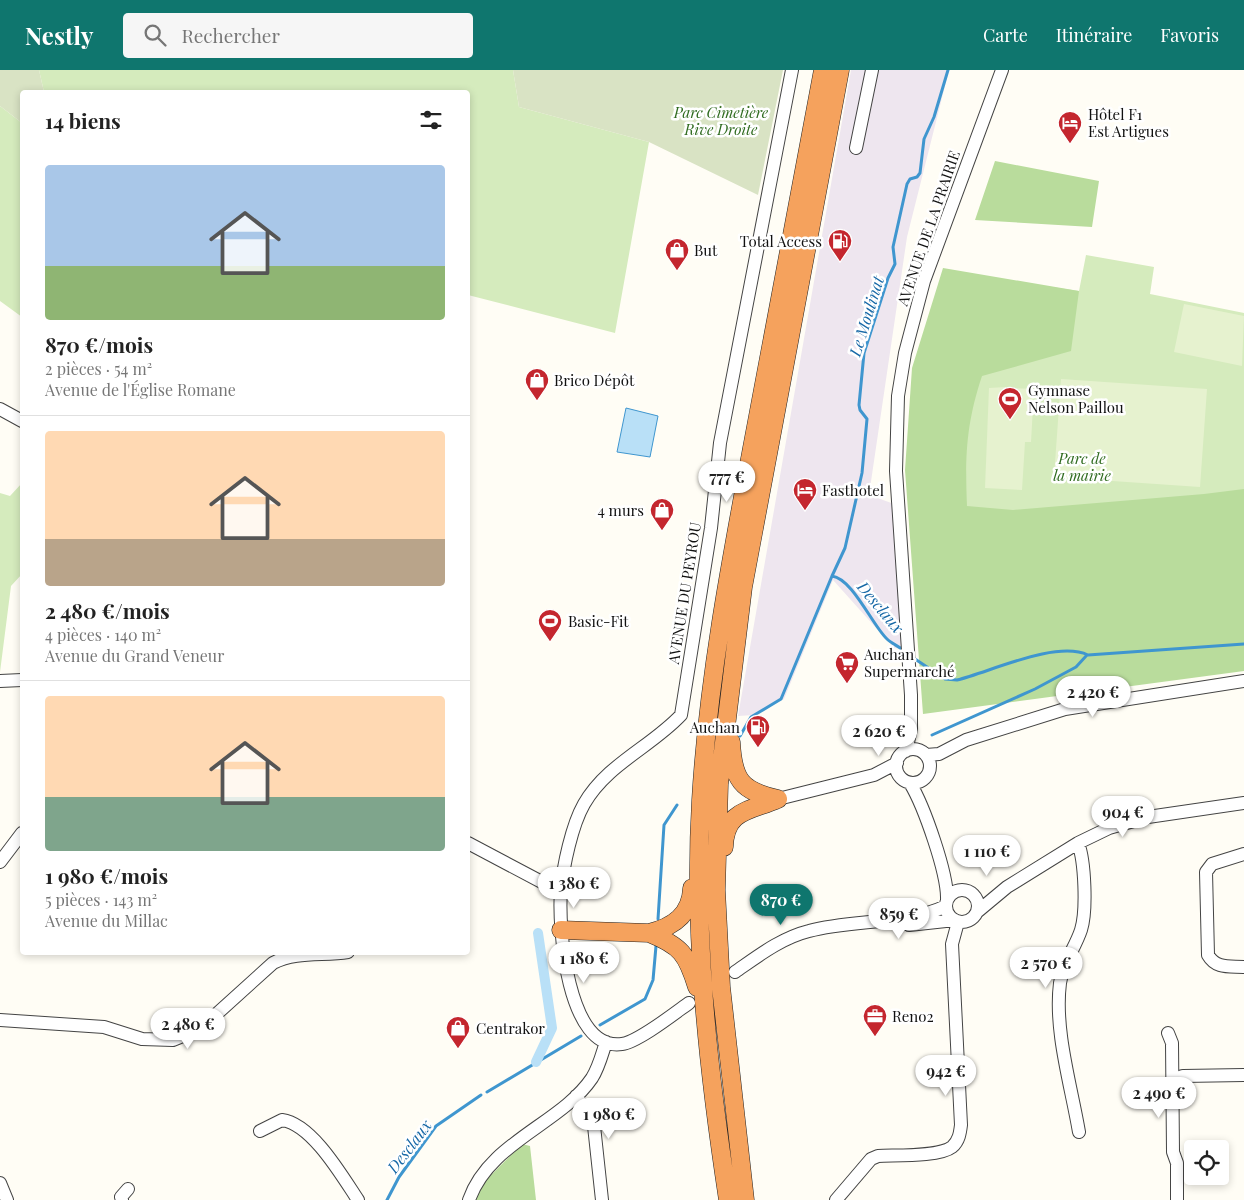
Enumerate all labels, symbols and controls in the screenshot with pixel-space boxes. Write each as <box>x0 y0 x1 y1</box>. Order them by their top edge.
search box <box>123 13 473 58</box>
text: Nestly <box>25 19 93 51</box>
icon: search <box>141 21 169 49</box>
text: Rechercher <box>181 22 280 48</box>
text: Carte <box>983 23 1028 47</box>
text: Itinéraire <box>1056 23 1132 47</box>
text: Favoris <box>1160 23 1219 47</box>
park label: Parc Cimetière Rive Droite <box>673 102 769 139</box>
place label: Hôtel F1 Est Artigues <box>1088 104 1169 141</box>
text: 14 biens <box>45 106 121 134</box>
icon: filters <box>417 106 445 134</box>
hotel icon: Hôtel F1 Est Artigues <box>1057 110 1083 144</box>
street label: AVENUE DE LA PRAIRIE <box>892 148 964 309</box>
icon: home <box>200 198 290 288</box>
fuel station icon: Total Access <box>827 228 853 262</box>
place label: Total Access <box>740 231 822 251</box>
shop icon: But <box>664 237 690 271</box>
place label: But <box>694 240 718 260</box>
water label: Le Moulinat <box>844 273 888 360</box>
text: 870 €/mois <box>45 330 153 358</box>
text: 2 pièces · 54 m² <box>45 358 152 379</box>
shop icon: Brico Dépôt <box>524 367 550 401</box>
place label: Brico Dépôt <box>554 370 635 390</box>
text: Avenue de l'Église Romane <box>45 379 236 400</box>
place label: Gymnase Nelson Paillou <box>1028 380 1124 417</box>
sports icon: Gymnase Nelson Paillou <box>997 386 1023 420</box>
park label: Parc de la mairie <box>1053 448 1111 485</box>
pin: 777 € <box>692 460 762 503</box>
icon: home <box>200 463 290 553</box>
text: 777 € <box>709 466 745 487</box>
hotel icon: Fasthotel <box>792 477 818 511</box>
place label: Fasthotel <box>822 480 884 500</box>
shop icon: 4 murs <box>649 497 675 531</box>
place label: 4 murs <box>597 500 644 520</box>
street label: AVENUE DU PEYROU <box>663 521 705 666</box>
water label: Desclaux <box>852 576 909 638</box>
text: 2 480 €/mois <box>45 596 170 624</box>
sports icon: Basic-Fit <box>537 608 563 642</box>
place label: Basic-Fit <box>568 611 629 631</box>
text: 4 pièces · 140 m² <box>45 624 161 645</box>
place label: Auchan Supermarché <box>863 644 955 681</box>
text: Avenue du Grand Veneur <box>45 645 224 666</box>
supermarket icon: Auchan Supermarché <box>834 650 860 684</box>
pin: 2 420 € <box>1047 676 1139 718</box>
text: 2 420 € <box>1067 681 1119 702</box>
fuel station icon: Auchan <box>745 714 771 748</box>
pin: 2 620 € <box>833 714 925 757</box>
place label: Auchan <box>689 717 740 737</box>
text: 2 620 € <box>852 720 906 741</box>
icon: home <box>200 728 290 818</box>
pin: 904 € <box>1088 796 1158 838</box>
text: 904 € <box>1102 801 1144 822</box>
pin: 1 110 € <box>941 834 1033 877</box>
text: 1 110 € <box>964 840 1010 861</box>
text: 1 980 €/mois <box>45 861 168 889</box>
pin: 1 380 € <box>528 866 620 909</box>
text: 1 380 € <box>549 872 599 893</box>
pin: 870 € <box>746 884 816 926</box>
text: 5 pièces · 143 m² <box>45 889 157 910</box>
text: 870 € <box>761 889 801 910</box>
pin: 859 € <box>864 898 934 940</box>
text: 859 € <box>879 903 919 924</box>
text: Avenue du Millac <box>45 910 168 931</box>
pin: 1 180 € <box>538 942 630 984</box>
pin: 2 570 € <box>1000 946 1092 989</box>
text: 1 180 € <box>559 947 609 968</box>
text: 2 570 € <box>1021 952 1071 973</box>
office icon: Reno2 <box>862 1003 888 1037</box>
place label: Reno2 <box>892 1006 934 1026</box>
pin: 2 480 € <box>142 1008 234 1050</box>
text: 2 480 € <box>161 1013 215 1034</box>
shop icon: Centrakor <box>445 1015 471 1049</box>
place label: Centrakor <box>476 1018 545 1038</box>
pin: 942 € <box>911 1054 981 1097</box>
text: 942 € <box>926 1060 966 1081</box>
pin: 2 490 € <box>1113 1076 1205 1119</box>
text: 2 490 € <box>1132 1082 1186 1103</box>
pin: 1 980 € <box>563 1098 655 1140</box>
text: 1 980 € <box>583 1103 635 1124</box>
water label: Desclaux <box>381 1115 436 1178</box>
map controls <box>1184 1140 1229 1185</box>
button: locate <box>1184 1140 1229 1185</box>

